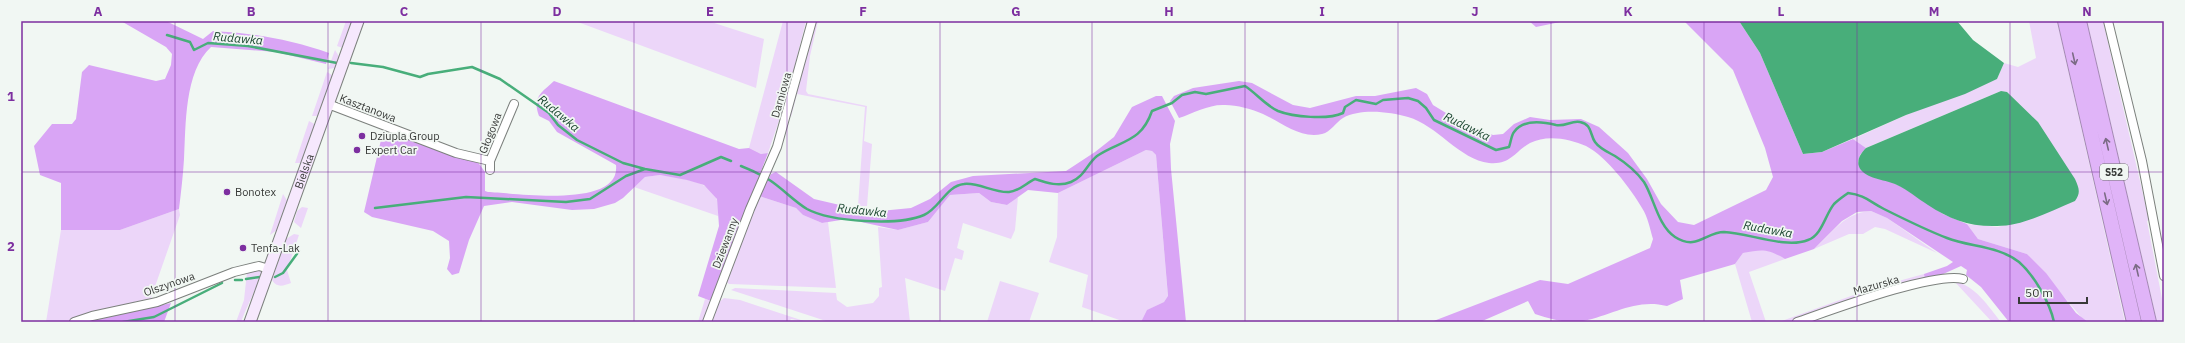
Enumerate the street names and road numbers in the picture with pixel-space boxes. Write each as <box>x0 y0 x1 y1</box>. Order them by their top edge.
street label: Darniowa <box>768 71 794 119</box>
street label: Kasztanowa <box>338 91 398 125</box>
street label: Głogowa <box>475 110 505 156</box>
street label: Bielska <box>291 152 317 191</box>
road number: S52 <box>2100 164 2128 180</box>
street label: Dziewanny <box>709 215 741 270</box>
street label: Olszynowa <box>142 269 197 299</box>
street label: Mazurska <box>1851 272 1901 298</box>

